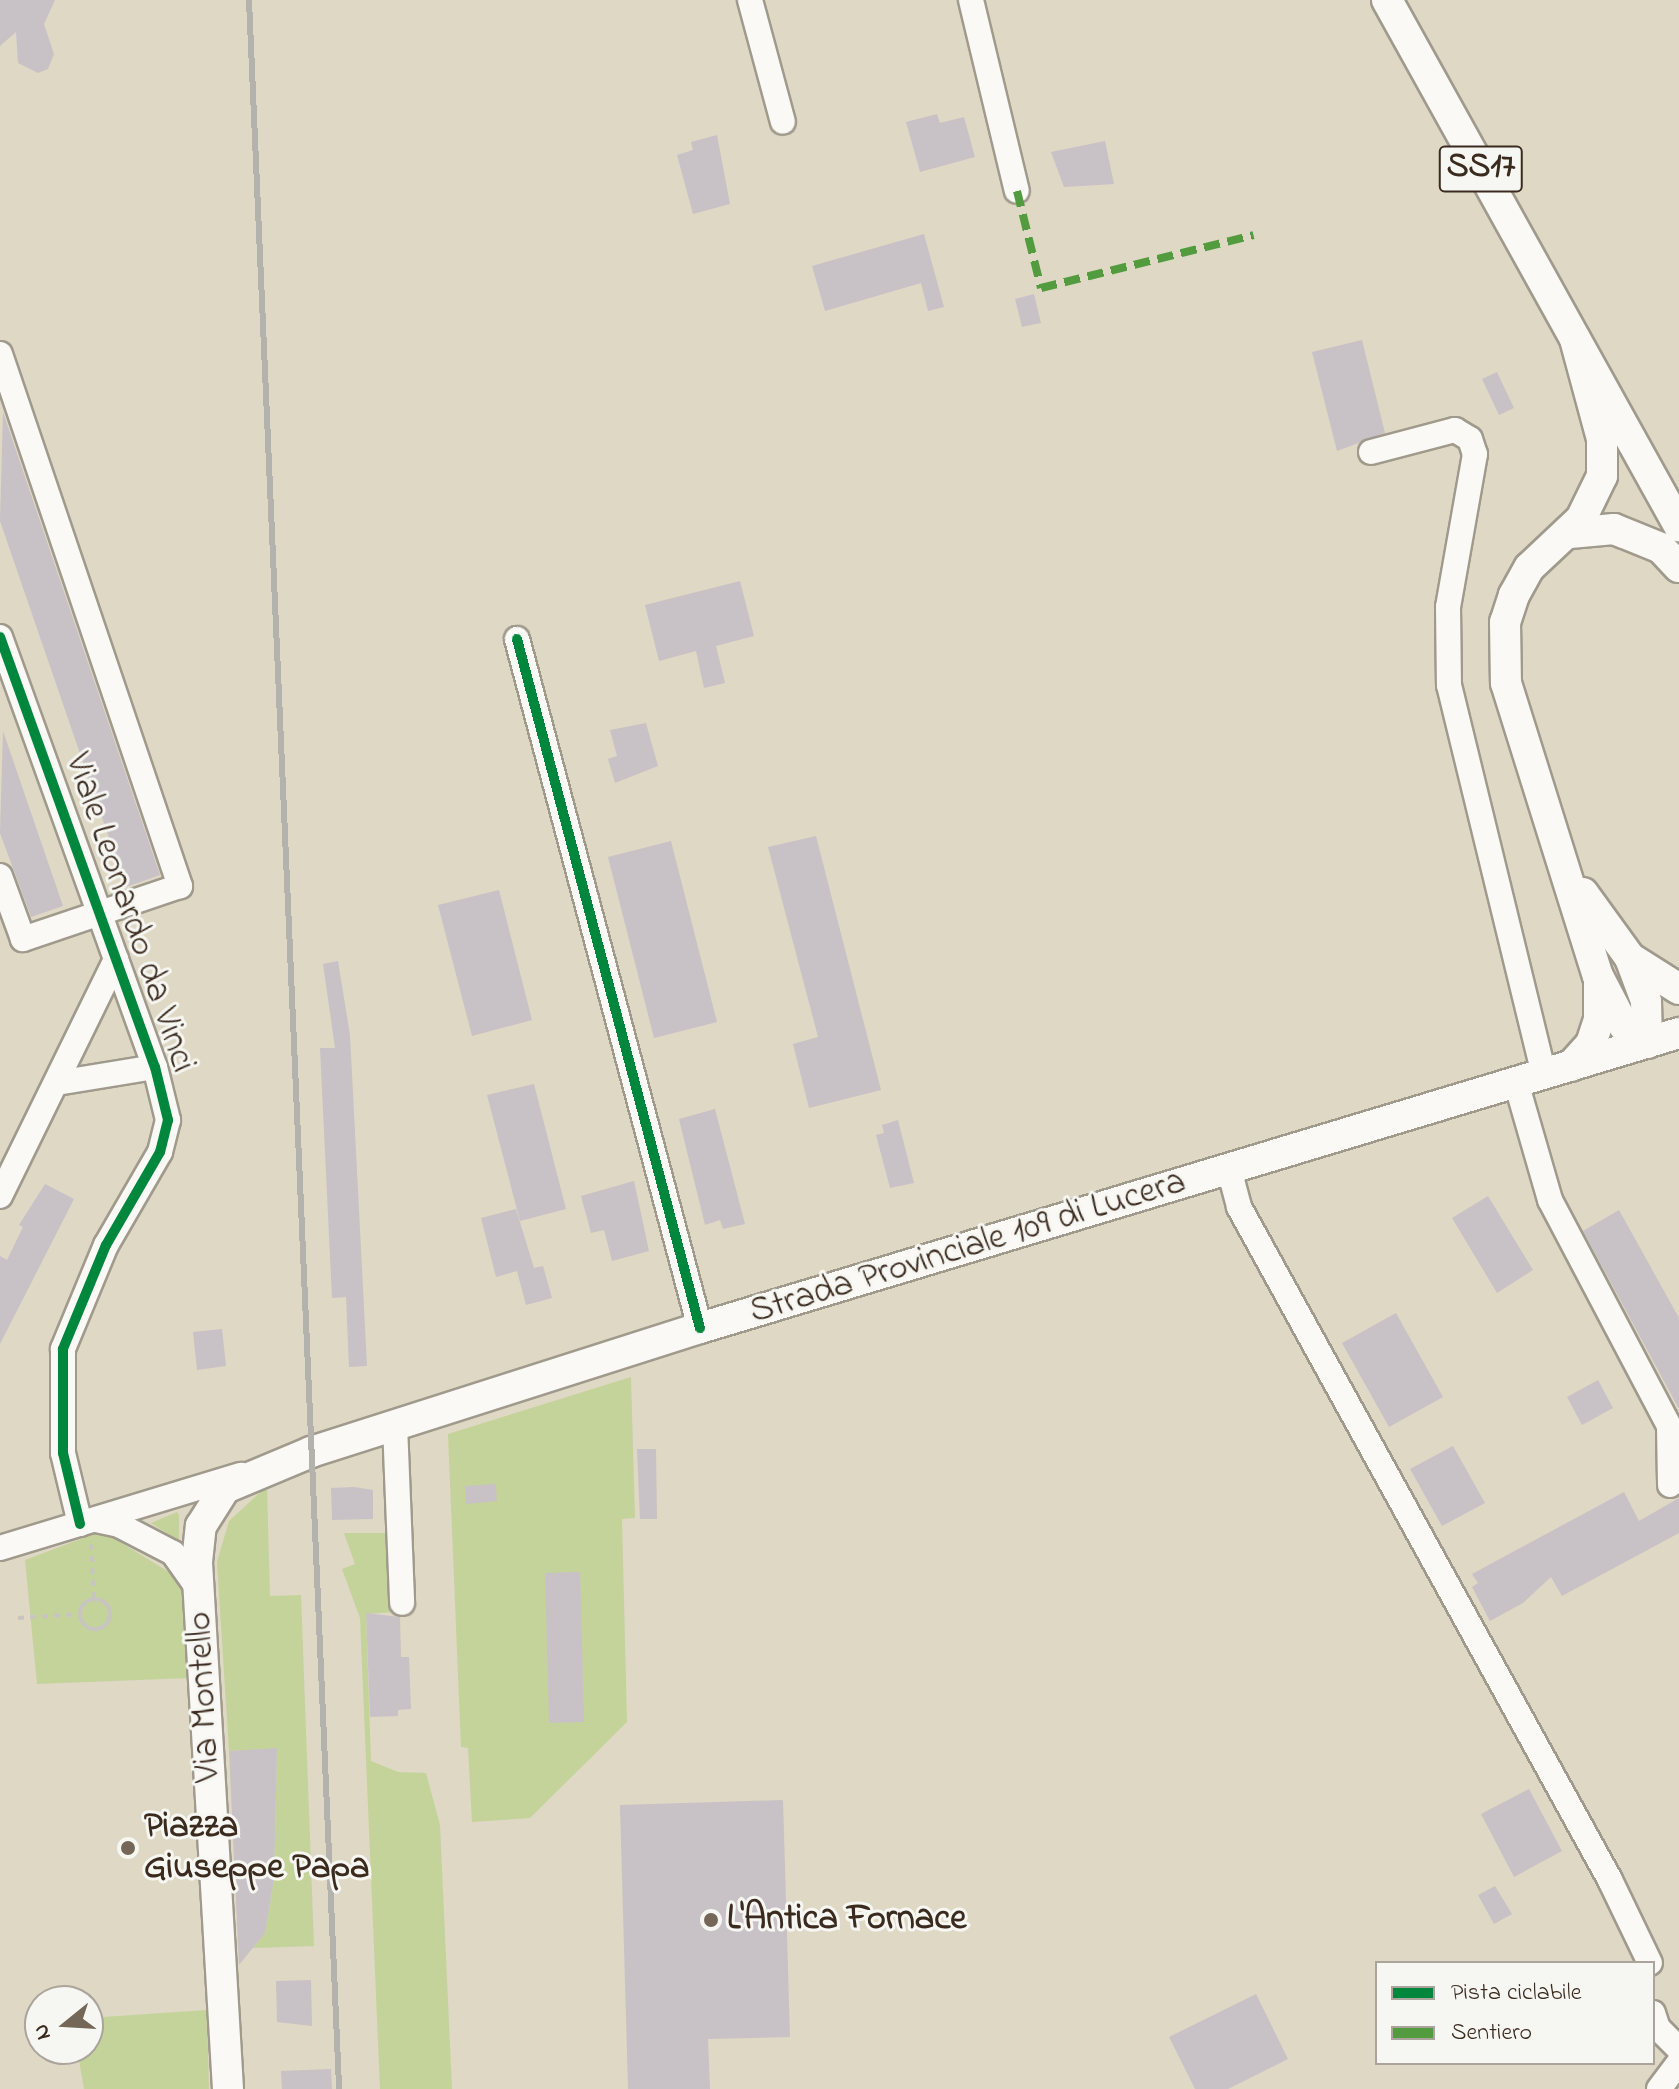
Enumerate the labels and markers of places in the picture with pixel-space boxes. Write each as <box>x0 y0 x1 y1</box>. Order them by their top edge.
place label: Piazza Giuseppe Papa <box>144 1805 369 1890</box>
marker: Piazza Giuseppe Papa <box>119 1839 137 1857</box>
place label: L'Antica Fornace <box>727 1898 966 1942</box>
marker: L'Antica Fornace <box>702 1911 720 1929</box>

